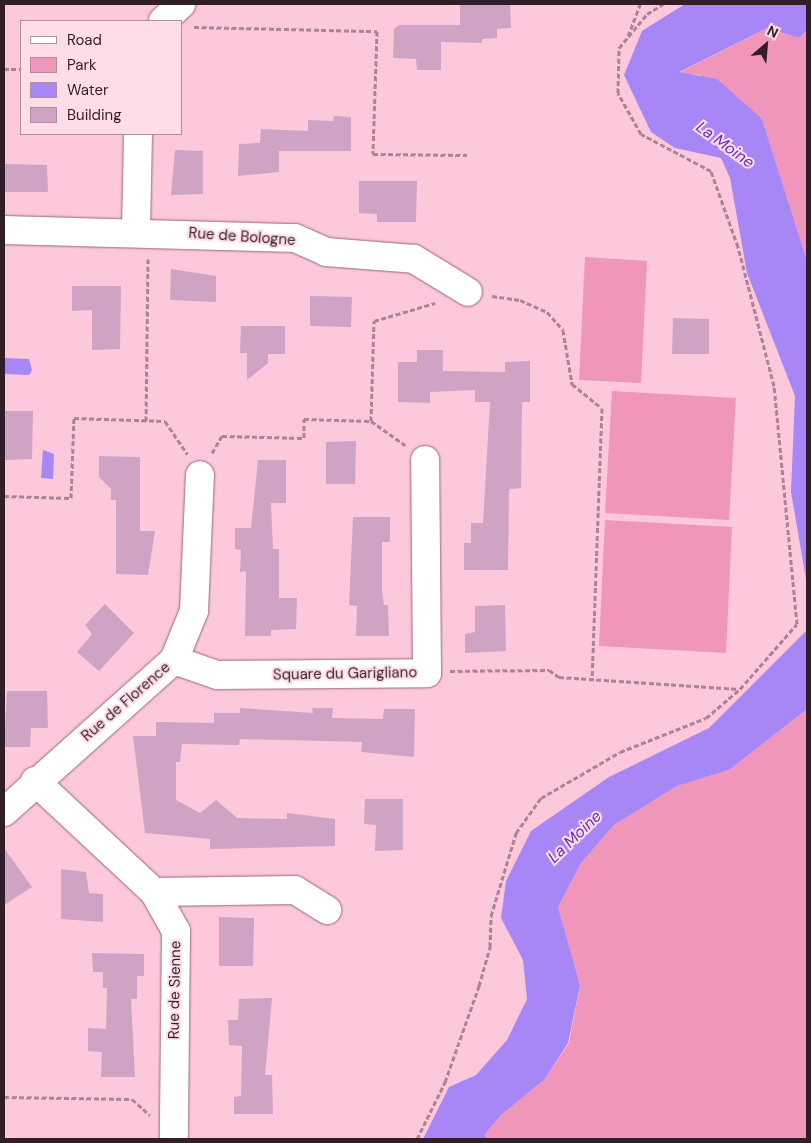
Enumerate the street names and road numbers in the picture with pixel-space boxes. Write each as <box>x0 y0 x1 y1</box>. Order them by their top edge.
street label: Rue de Bologne <box>188 224 296 250</box>
street label: Rue de Florence <box>78 659 174 745</box>
street label: Square du Garigliano <box>273 664 417 684</box>
street label: Rue de Sienne <box>165 941 185 1039</box>

